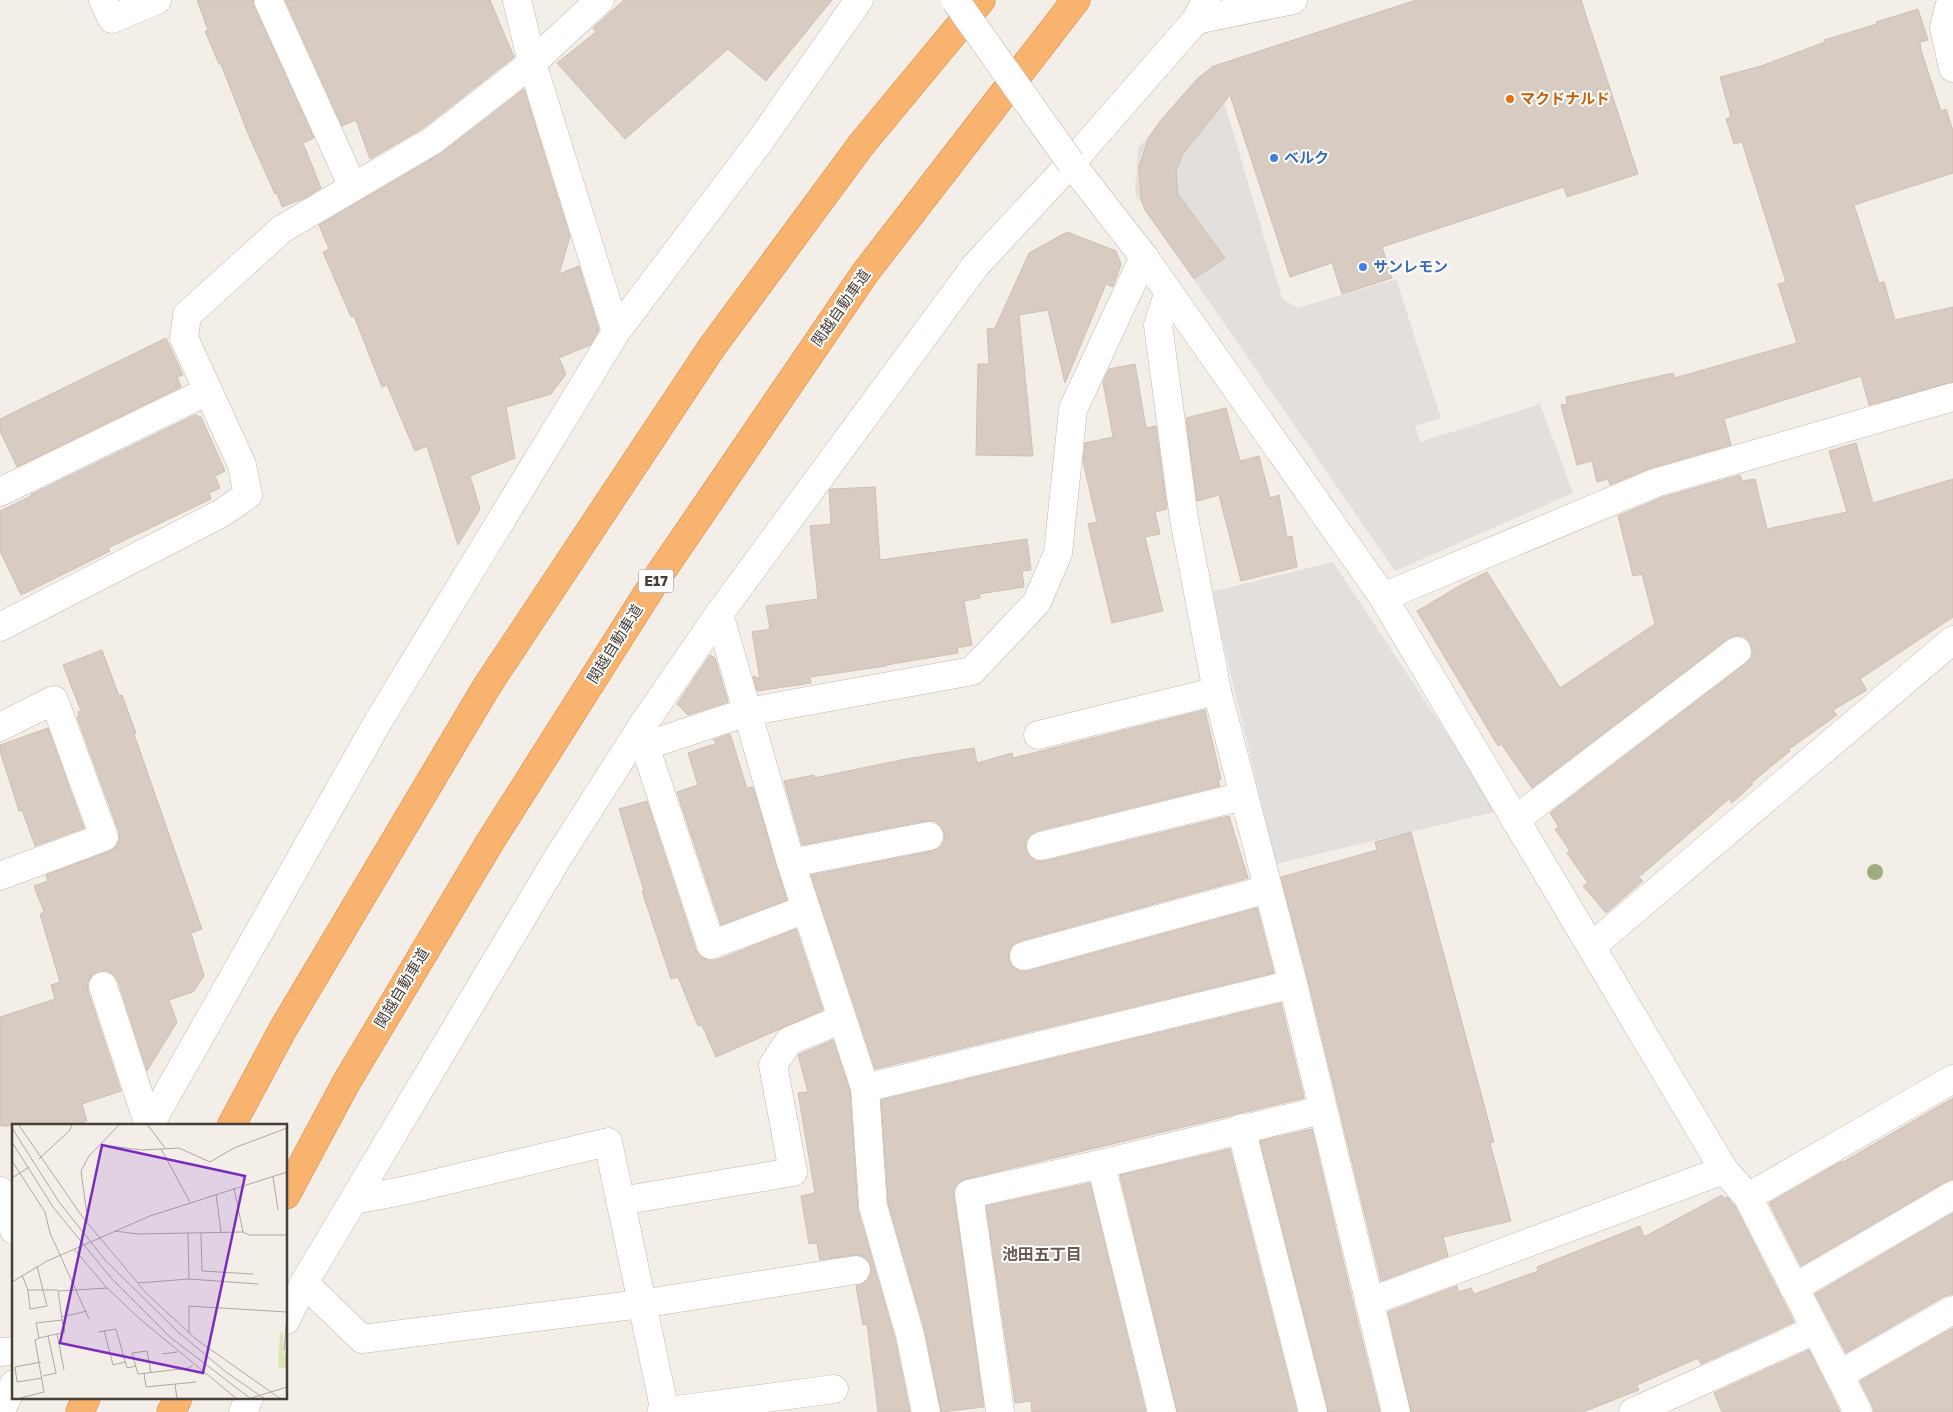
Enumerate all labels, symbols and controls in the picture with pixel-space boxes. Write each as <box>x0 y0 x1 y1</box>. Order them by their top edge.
place label: マクドナルド <box>1520 89 1610 107</box>
marker: マクドナルド <box>1504 93 1516 105</box>
place label: ベルク <box>1284 148 1329 166</box>
marker: ベルク <box>1268 152 1280 164</box>
place label: サンレモン <box>1373 257 1448 275</box>
marker: サンレモン <box>1357 261 1369 273</box>
street label: 関越自動車道 <box>807 265 873 349</box>
road number: E17 <box>638 570 674 592</box>
street label: 関越自動車道 <box>583 601 646 686</box>
street label: 関越自動車道 <box>370 944 432 1031</box>
inset map <box>12 1124 288 1400</box>
district label: 池田五丁目 <box>1002 1244 1082 1264</box>

